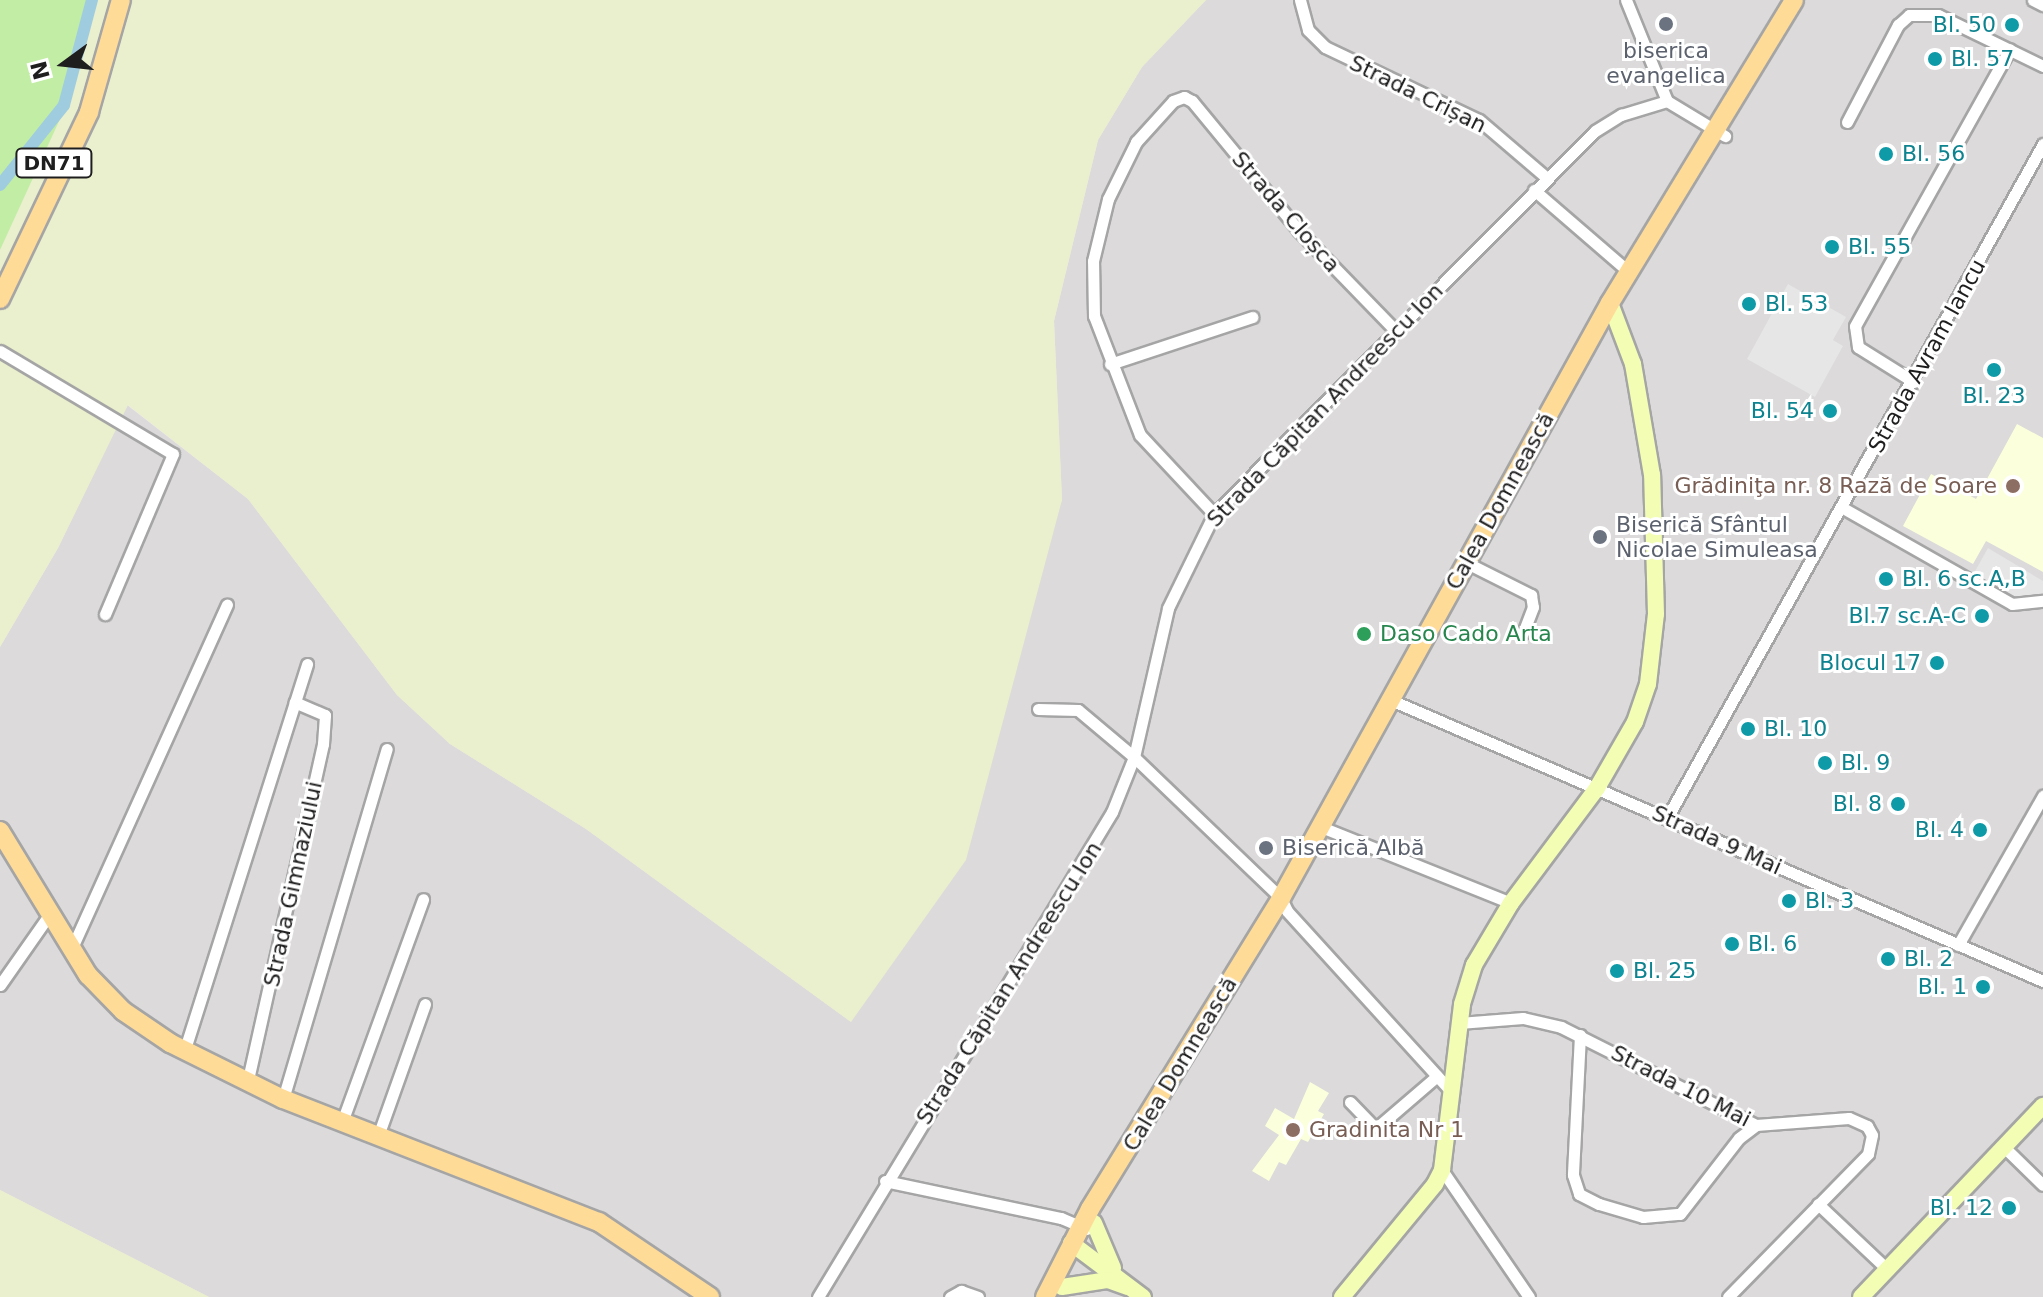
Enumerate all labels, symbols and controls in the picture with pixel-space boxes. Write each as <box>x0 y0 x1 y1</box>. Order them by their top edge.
place label: Bl. 50 <box>1933 12 1996 38</box>
marker: biserica evangelica <box>1657 15 1675 33</box>
marker: Bl. 50 <box>2003 16 2021 34</box>
north arrow <box>24 24 104 104</box>
place label: biserica evangelica <box>1606 37 1726 88</box>
place label: Bl. 57 <box>1951 46 2014 72</box>
street label: Strada Crișan <box>1345 49 1491 139</box>
marker: Bl. 57 <box>1926 50 1944 68</box>
text: N <box>26 58 55 82</box>
place label: Bl. 56 <box>1902 141 1965 167</box>
marker: Bl. 56 <box>1877 145 1895 163</box>
street label: Strada Cloșca <box>1226 146 1346 278</box>
road number: DN71 <box>14 147 94 179</box>
place label: Bl. 55 <box>1848 234 1911 260</box>
marker: Bl. 55 <box>1823 238 1841 256</box>
street label: Strada Avram Iancu <box>1863 255 1991 457</box>
street label: Strada Căpitan Andreescu Ion <box>1201 278 1449 532</box>
place label: Bl. 53 <box>1765 291 1828 317</box>
marker: Bl. 53 <box>1740 295 1758 313</box>
marker: Bl. 23 <box>1985 361 2003 379</box>
place label: Bl. 23 <box>1962 383 2026 409</box>
place label: Bl. 54 <box>1751 398 1814 424</box>
marker: Bl. 54 <box>1821 402 1839 420</box>
street label: Calea Domnească <box>1440 408 1560 594</box>
place label: Grădiniţa nr. 8 Rază de Soare <box>1674 473 1997 499</box>
marker: Grădiniţa nr. 8 Rază de Soare <box>2004 477 2022 495</box>
place label: Biserică Sfântul Nicolae Simuleasa <box>1616 511 1818 562</box>
marker: Biserică Sfântul Nicolae Simuleasa <box>1591 528 1609 546</box>
place label: Bl. 6 sc.A,B <box>1902 566 2026 592</box>
marker: Bl. 6 sc.A,B <box>1877 570 1895 588</box>
place label: Bl.7 sc.A-C <box>1848 603 1966 629</box>
marker: Bl.7 sc.A-C <box>1973 607 1991 625</box>
place label: Daso Cado Arta <box>1380 621 1552 647</box>
marker: Daso Cado Arta <box>1355 625 1373 643</box>
place label: Blocul 17 <box>1819 650 1921 676</box>
marker: Blocul 17 <box>1928 654 1946 672</box>
place label: Bl. 10 <box>1764 716 1827 742</box>
marker: Bl. 10 <box>1739 720 1757 738</box>
place label: Bl. 9 <box>1841 750 1890 776</box>
marker: Bl. 9 <box>1816 754 1834 772</box>
street label: Strada Gimnaziului <box>258 779 328 989</box>
place label: Bl. 8 <box>1833 791 1882 817</box>
marker: Bl. 8 <box>1889 795 1907 813</box>
street label: Strada 9 Mai <box>1648 800 1786 880</box>
place label: Bl. 4 <box>1915 817 1964 843</box>
marker: Bl. 4 <box>1971 821 1989 839</box>
place label: Biserică Albă <box>1282 835 1425 861</box>
street label: Strada Căpitan Andreescu Ion <box>911 837 1107 1129</box>
marker: Biserică Albă <box>1257 839 1275 857</box>
place label: Bl. 3 <box>1805 888 1854 914</box>
marker: Bl. 3 <box>1780 892 1798 910</box>
place label: Bl. 6 <box>1748 931 1797 957</box>
marker: Bl. 6 <box>1723 935 1741 953</box>
place label: Bl. 2 <box>1904 946 1953 972</box>
marker: Bl. 2 <box>1879 950 1897 968</box>
place label: Bl. 25 <box>1633 958 1696 984</box>
marker: Bl. 25 <box>1608 962 1626 980</box>
street label: Calea Domnească <box>1117 972 1243 1156</box>
place label: Bl. 1 <box>1918 974 1967 1000</box>
marker: Bl. 1 <box>1974 978 1992 996</box>
street label: Strada 10 Mai <box>1607 1039 1755 1133</box>
place label: Gradinita Nr 1 <box>1309 1117 1464 1143</box>
marker: Gradinita Nr 1 <box>1284 1121 1302 1139</box>
place label: Bl. 12 <box>1930 1195 1993 1221</box>
marker: Bl. 12 <box>2000 1199 2018 1217</box>

